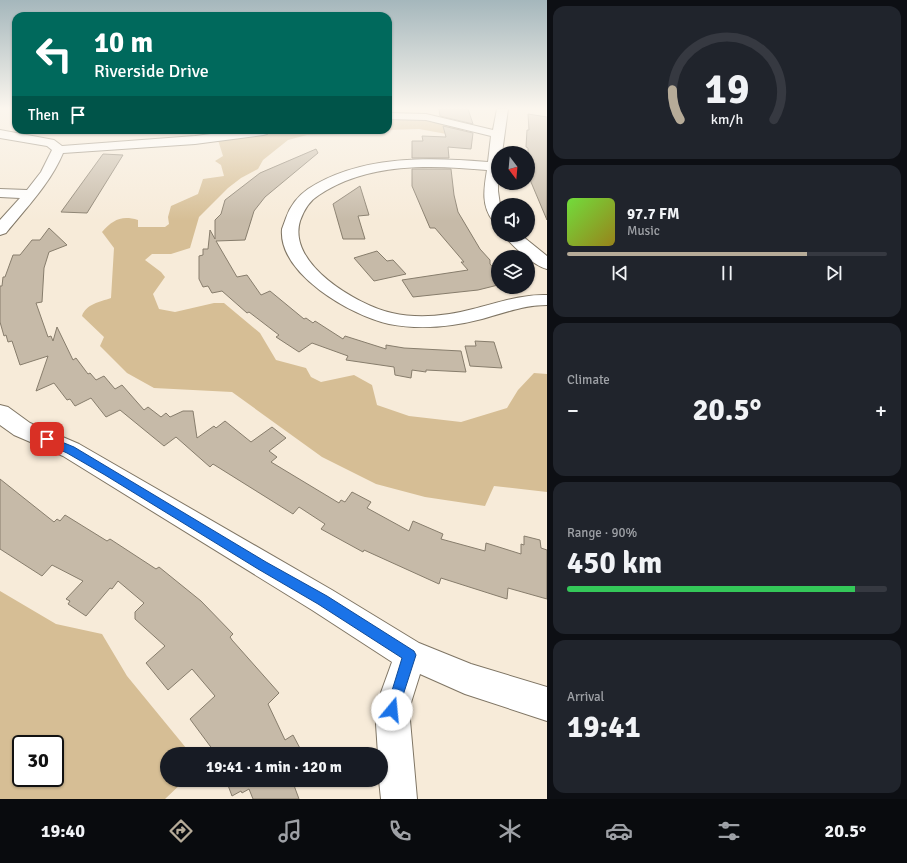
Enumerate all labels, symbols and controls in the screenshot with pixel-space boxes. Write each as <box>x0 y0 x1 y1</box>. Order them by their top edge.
text: 10 m <box>94 26 153 60</box>
icon: left <box>28 28 80 80</box>
text: Riverside Drive <box>94 60 209 82</box>
text: 19 <box>705 64 749 115</box>
icon: arrive <box>67 104 89 126</box>
text: Then <box>28 106 59 124</box>
text: km/h <box>711 111 743 128</box>
north arrow <box>491 146 535 190</box>
map controls <box>491 146 535 294</box>
button: sound <box>491 198 535 242</box>
text: 97.7 FM <box>627 205 679 223</box>
text: Music <box>627 223 660 239</box>
button: layers <box>491 250 535 294</box>
icon: previous <box>609 262 631 284</box>
icon: pause <box>716 262 738 284</box>
icon: next <box>823 262 845 284</box>
text: Climate <box>567 372 610 388</box>
text: 20.5° <box>692 392 762 429</box>
text: − <box>567 397 579 424</box>
text: + <box>875 397 887 424</box>
pin <box>30 422 64 456</box>
icon: arrive <box>36 428 58 450</box>
text: Range · 90% <box>567 525 637 541</box>
text: 450 km <box>567 545 662 582</box>
position arrow <box>371 689 413 731</box>
text: Arrival <box>567 689 604 705</box>
text: 19:41 <box>567 709 641 746</box>
speed limit sign: 30 <box>12 735 64 787</box>
text: 19:41 · 1 min · 120 m <box>206 758 342 776</box>
icon: directions <box>167 817 195 845</box>
icon: music <box>276 817 304 845</box>
icon: phone <box>386 817 414 845</box>
icon: climate <box>496 817 524 845</box>
icon: car <box>605 817 633 845</box>
icon: filters <box>715 817 743 845</box>
text: 19:40 <box>41 820 85 842</box>
text: 20.5° <box>825 820 866 842</box>

